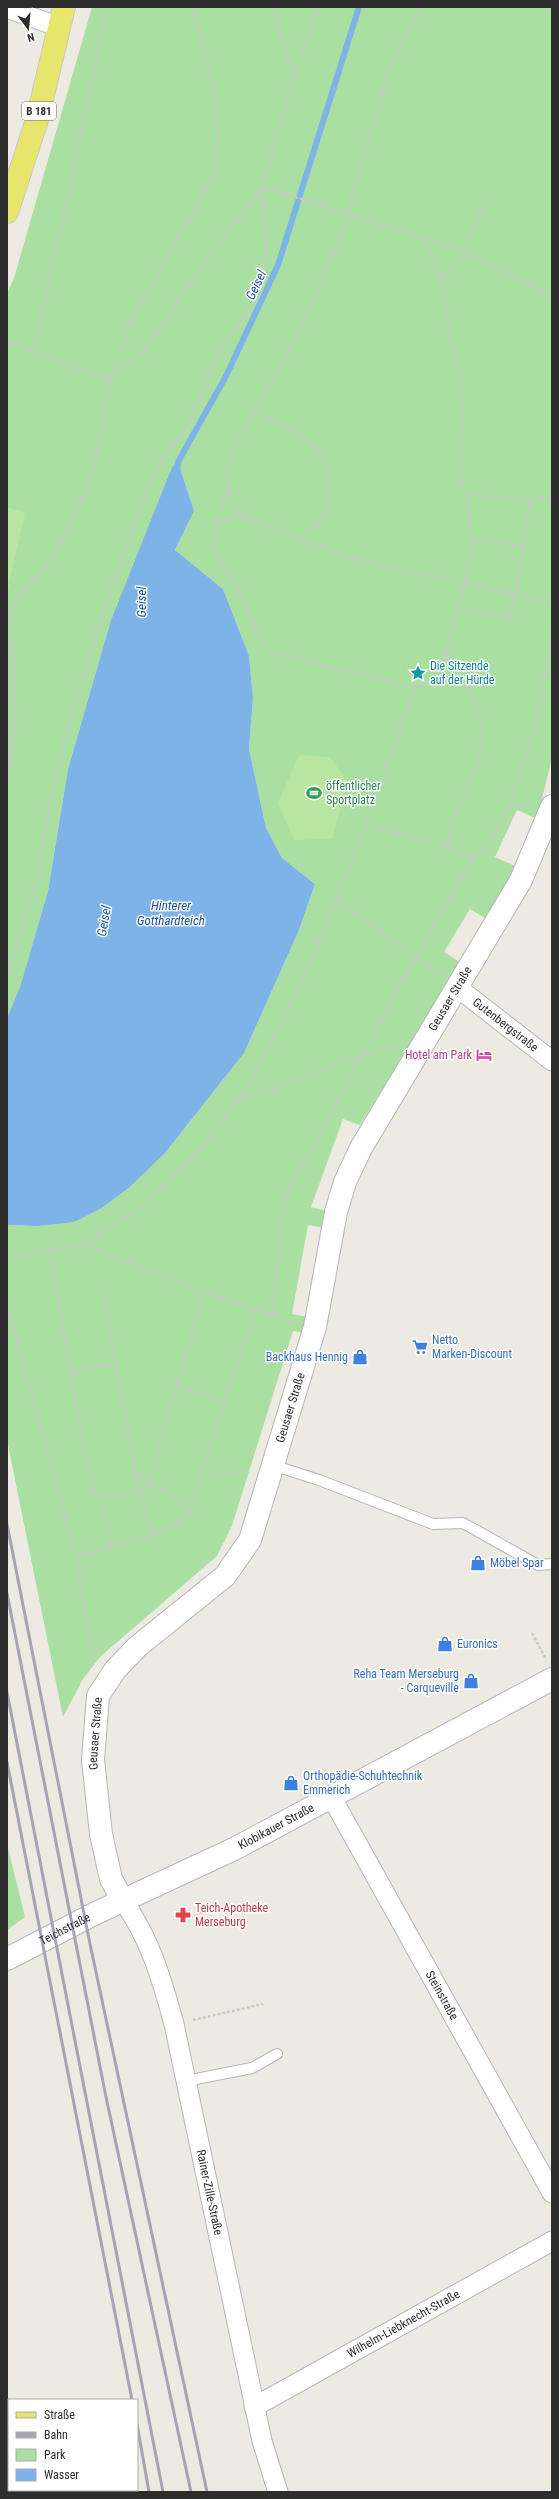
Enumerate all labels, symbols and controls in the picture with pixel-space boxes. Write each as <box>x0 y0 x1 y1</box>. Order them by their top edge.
north arrow <box>8 8 48 48</box>
text: N <box>25 30 36 44</box>
road number: B 181 <box>22 102 56 120</box>
water label: Geisel <box>243 267 270 302</box>
water label: Geisel <box>134 585 149 617</box>
place label: Die Sitzende auf der Hürde <box>430 659 495 687</box>
place icon: Die Sitzende auf der Hürde <box>409 664 427 682</box>
place label: öffentlicher Sportplatz <box>326 779 381 807</box>
sports icon: öffentlicher Sportplatz <box>305 784 323 802</box>
water label: Hinterer Gotthardteich <box>137 898 205 928</box>
water label: Geisel <box>94 903 114 937</box>
street label: Geusaer Straße <box>426 964 475 1033</box>
street label: Gutenbergstraße <box>470 995 541 1055</box>
hotel icon: Hotel am Park <box>475 1046 493 1064</box>
place label: Hotel am Park <box>405 1048 473 1062</box>
place label: Netto Marken-Discount <box>432 1333 512 1361</box>
supermarket icon: Netto Marken-Discount <box>411 1338 429 1356</box>
shop icon: Backhaus Hennig <box>351 1348 369 1366</box>
place label: Backhaus Hennig <box>266 1350 348 1364</box>
street label: Geusaer Straße <box>273 1370 308 1444</box>
shop icon: Möbel Spar <box>469 1554 487 1572</box>
place label: Möbel Spar <box>490 1556 544 1570</box>
shop icon: Euronics <box>436 1635 454 1653</box>
place label: Euronics <box>457 1637 498 1651</box>
place label: Reha Team Merseburg - Carqueville <box>353 1667 459 1695</box>
shop icon: Reha Team Merseburg - Carqueville <box>462 1672 480 1690</box>
street label: Geusaer Straße <box>86 1697 105 1771</box>
place label: Orthopädie-Schuhtechnik Emmerich <box>303 1769 423 1797</box>
shop icon: Orthopädie-Schuhtechnik Emmerich <box>282 1774 300 1792</box>
street label: Klobikauer Straße <box>236 1800 317 1852</box>
place label: Teich-Apotheke Merseburg <box>195 1901 268 1929</box>
pharmacy icon: Teich-Apotheke Merseburg <box>174 1906 192 1924</box>
street label: Teichstraße <box>37 1910 93 1948</box>
street label: Steinstraße <box>423 1968 461 2023</box>
street label: Rainer-Zille-Straße <box>194 2148 225 2237</box>
street label: Wilhelm-Liebknecht-Straße <box>345 2287 462 2361</box>
legend <box>8 2399 138 2491</box>
text: Straße <box>44 2408 75 2422</box>
text: Bahn <box>44 2428 68 2442</box>
text: Park <box>44 2448 66 2462</box>
text: Wasser <box>44 2468 79 2482</box>

